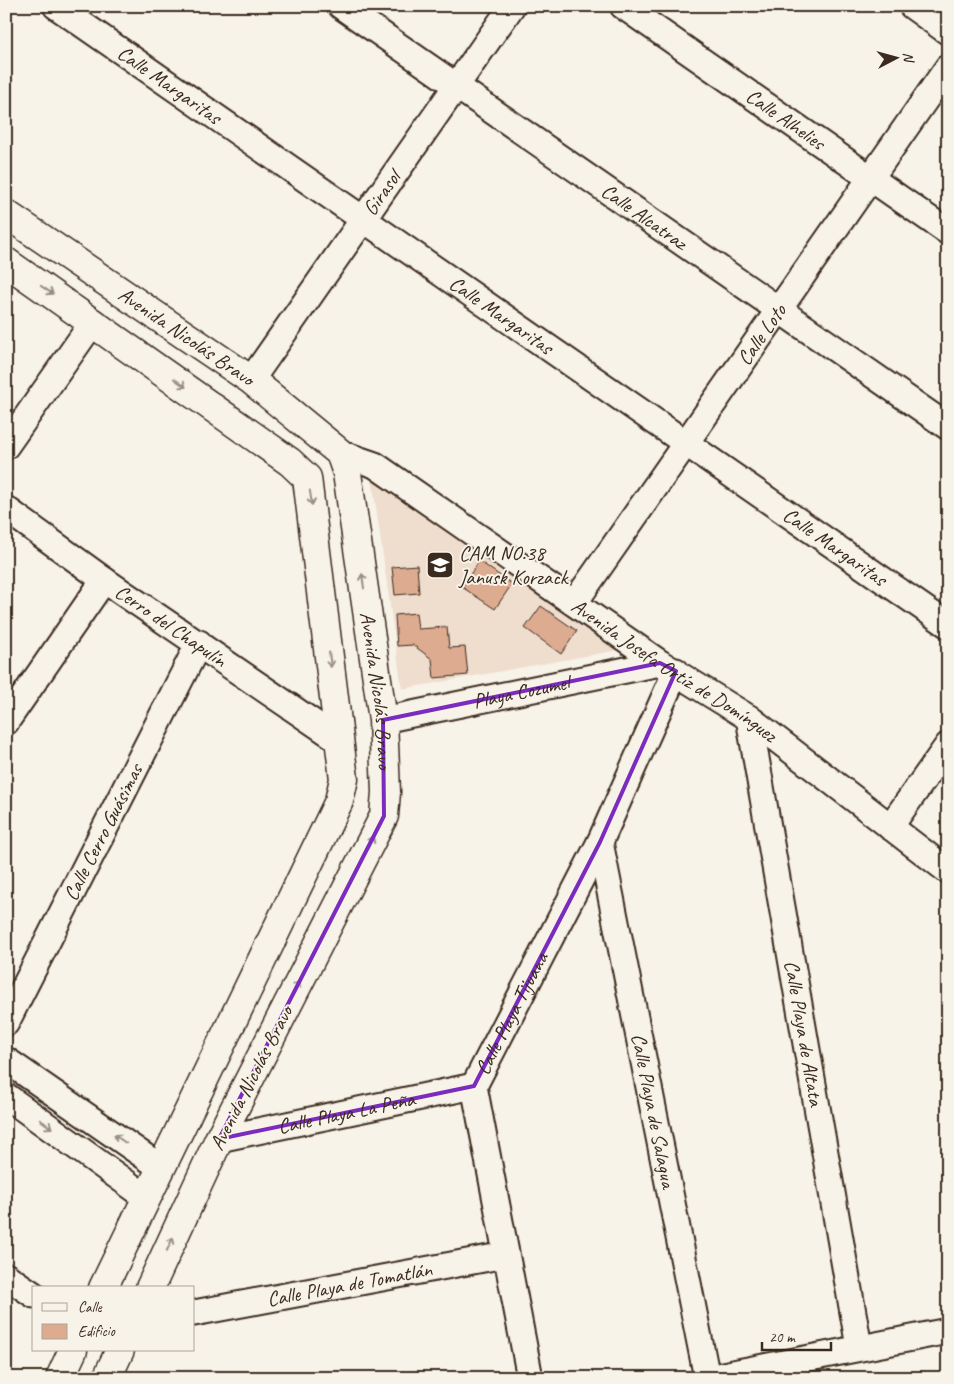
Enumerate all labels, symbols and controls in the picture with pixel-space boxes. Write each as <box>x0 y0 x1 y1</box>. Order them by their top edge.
north arrow <box>872 32 922 82</box>
street label: Calle Margaritas <box>113 40 228 131</box>
text: N <box>900 51 918 64</box>
street label: Calle Alhelies <box>741 83 832 157</box>
street label: Girasol <box>357 163 408 220</box>
street label: Calle Alcatraz <box>596 177 694 256</box>
street label: Calle Margaritas <box>444 270 560 361</box>
street label: Avenida Nicolás Bravo <box>114 281 262 393</box>
one-way arrow <box>39 285 53 295</box>
street label: Calle Loto <box>731 298 793 370</box>
one-way arrow <box>172 378 186 388</box>
one-way arrow <box>306 490 316 506</box>
street label: Calle Margaritas <box>778 501 893 593</box>
place label: CAM NO.38 Janusk Korzack <box>458 540 570 590</box>
school or university icon: CAM NO.38 Janusk Korzack <box>425 550 455 580</box>
one-way arrow <box>358 573 368 589</box>
street label: Cerro del Chapulín <box>110 578 232 673</box>
street label: Avenida Josefa Ortíz de Domínguez <box>567 593 783 749</box>
street label: Avenida Nicolás Bravo <box>354 610 398 772</box>
one-way arrow <box>325 651 335 667</box>
street label: Playa Cozumel <box>471 668 575 714</box>
street label: Calle Cerro Guásimas <box>57 758 149 905</box>
one-way arrow <box>366 836 375 851</box>
street label: Calle Playa Tijuana <box>469 946 555 1079</box>
street label: Calle Playa de Altata <box>779 958 830 1110</box>
one-way arrow <box>292 981 301 996</box>
street label: Avenida Nicolás Bravo <box>203 999 300 1154</box>
street label: Calle Playa de Salagua <box>626 1031 682 1193</box>
street label: Calle Playa La Peña <box>275 1085 419 1139</box>
one-way arrow <box>39 1119 52 1130</box>
one-way arrow <box>114 1134 128 1144</box>
one-way arrow <box>166 1237 176 1252</box>
street label: Calle Playa de Tomatlán <box>265 1256 434 1312</box>
legend <box>32 1286 195 1352</box>
text: Calle <box>78 1298 103 1317</box>
scale bar <box>762 1319 830 1351</box>
text: Edificio <box>78 1322 116 1341</box>
text: 20 m <box>769 1328 796 1347</box>

